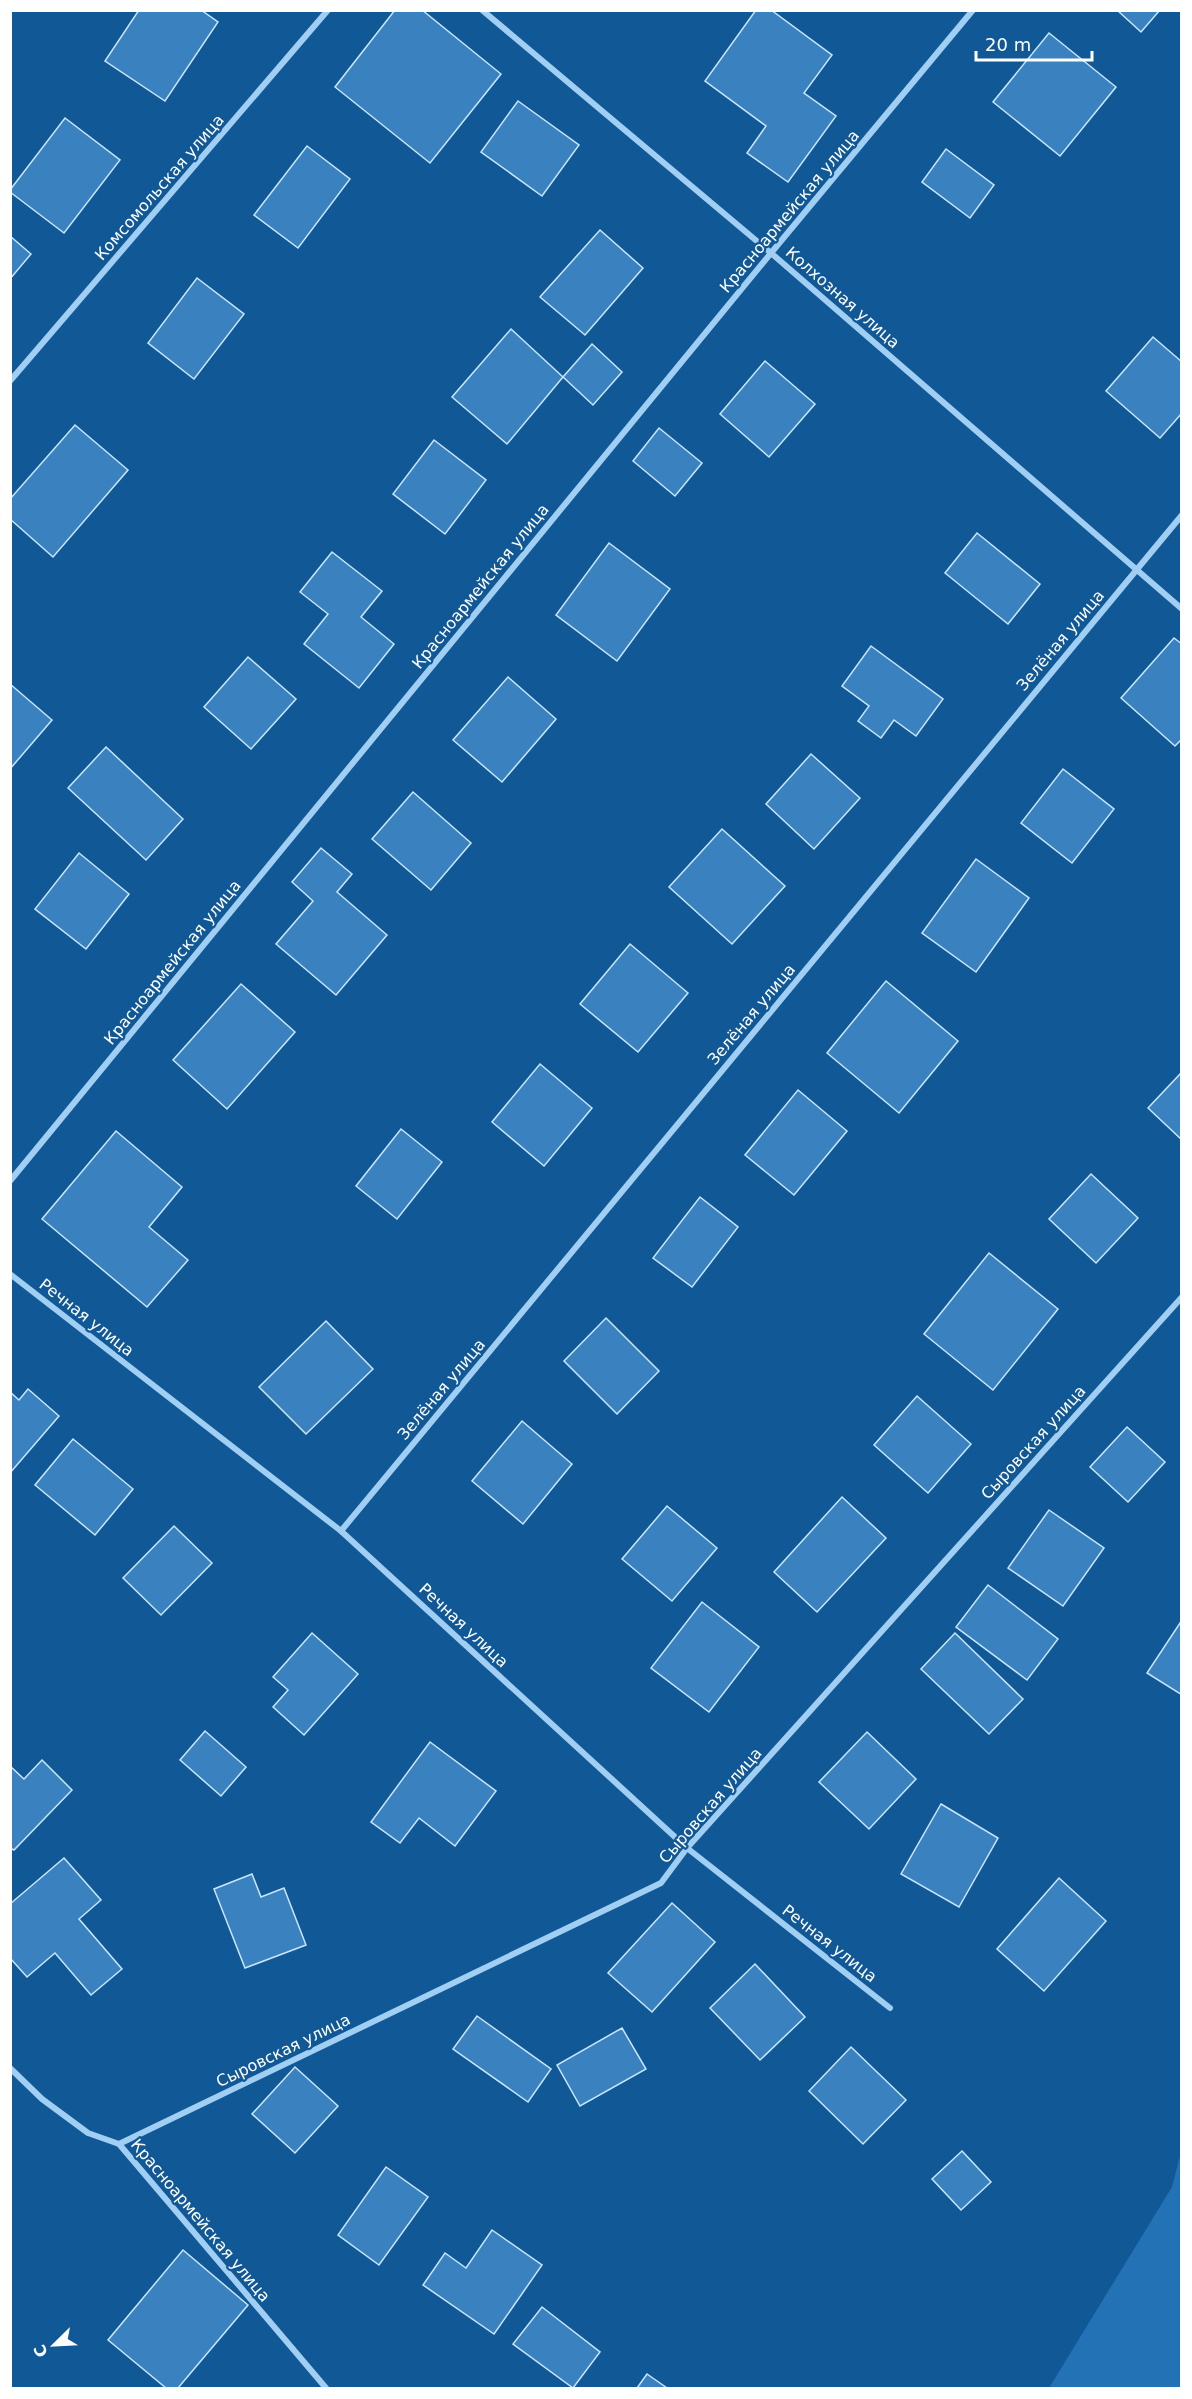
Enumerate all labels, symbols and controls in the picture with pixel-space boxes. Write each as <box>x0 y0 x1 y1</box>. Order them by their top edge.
scale bar <box>976 24 1092 62</box>
text: 20 m <box>985 34 1031 55</box>
street label: Комсомольская улица <box>91 110 228 264</box>
street label: Красноармейская улица <box>716 126 863 296</box>
street label: Колхозная улица <box>782 243 904 352</box>
street label: Красноармейская улица <box>408 500 553 672</box>
street label: Зелёная улица <box>1013 586 1108 695</box>
street label: Красноармейская улица <box>100 876 245 1048</box>
street label: Зелёная улица <box>704 960 799 1069</box>
street label: Речная улица <box>36 1275 138 1360</box>
street label: Зелёная улица <box>394 1335 489 1444</box>
street label: Сыровская улица <box>977 1381 1090 1503</box>
street label: Речная улица <box>415 1579 512 1671</box>
street label: Сыровская улица <box>655 1744 766 1867</box>
street label: Речная улица <box>779 1901 881 1986</box>
street label: Сыровская улица <box>213 2010 353 2091</box>
street label: Красноармейская улица <box>127 2135 274 2305</box>
north arrow <box>24 2315 84 2375</box>
text: С <box>30 2342 52 2360</box>

